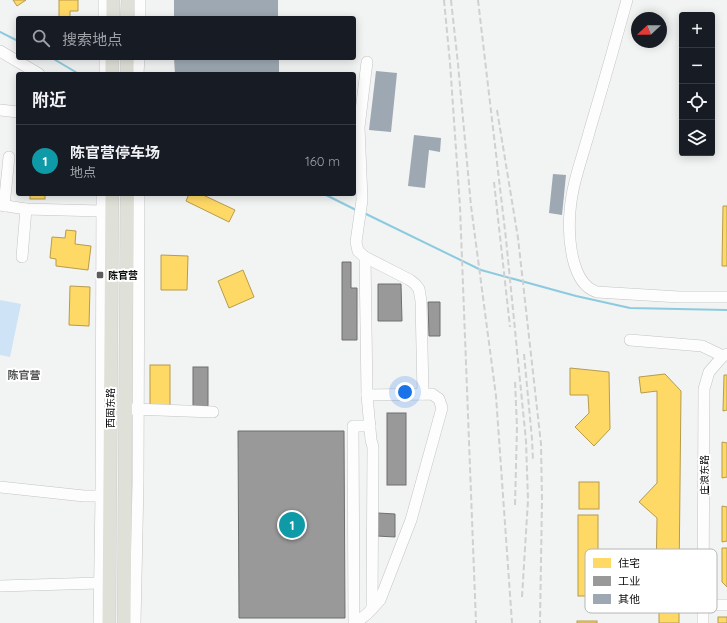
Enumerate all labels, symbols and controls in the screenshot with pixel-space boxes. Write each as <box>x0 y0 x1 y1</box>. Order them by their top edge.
north arrow <box>631 12 667 48</box>
map controls <box>679 12 715 156</box>
button: + <box>679 12 715 48</box>
search box <box>16 16 356 60</box>
icon: search <box>30 27 52 49</box>
text: 搜索地点 <box>62 30 122 49</box>
button: − <box>679 48 715 84</box>
button: locate <box>679 84 715 120</box>
text: 附近 <box>32 89 66 110</box>
button: layers <box>679 120 715 156</box>
text: 陈官营停车场 <box>70 143 160 162</box>
text: 1 <box>42 153 48 169</box>
text: 160 m <box>305 153 340 169</box>
text: 地点 <box>70 164 96 180</box>
place label: 陈官营 <box>108 269 138 282</box>
marker: 陈官营 <box>95 270 105 280</box>
district label: 陈官营 <box>8 368 41 382</box>
your location <box>395 382 415 402</box>
street label: 西固东路 <box>104 388 117 428</box>
street label: 庄浪东路 <box>698 455 711 495</box>
pin: 1 <box>279 510 305 540</box>
legend <box>585 549 717 613</box>
text: 住宅 <box>618 556 640 570</box>
text: 工业 <box>618 574 640 588</box>
text: 其他 <box>618 592 640 606</box>

